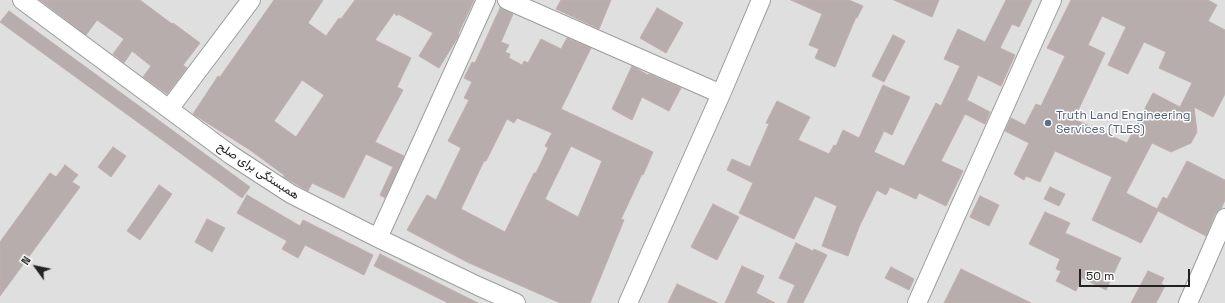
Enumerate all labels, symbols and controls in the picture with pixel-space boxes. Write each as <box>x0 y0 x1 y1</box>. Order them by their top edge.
place label: Truth Land Engineering Services (TLES) <box>1056 109 1190 137</box>
marker: Truth Land Engineering Services (TLES) <box>1043 118 1053 128</box>
street label: همبستگی برای صلح <box>214 139 302 203</box>
north arrow <box>16 247 56 287</box>
text: N <box>18 254 34 267</box>
scale bar <box>1081 261 1192 287</box>
text: 50 m <box>1086 268 1114 284</box>

